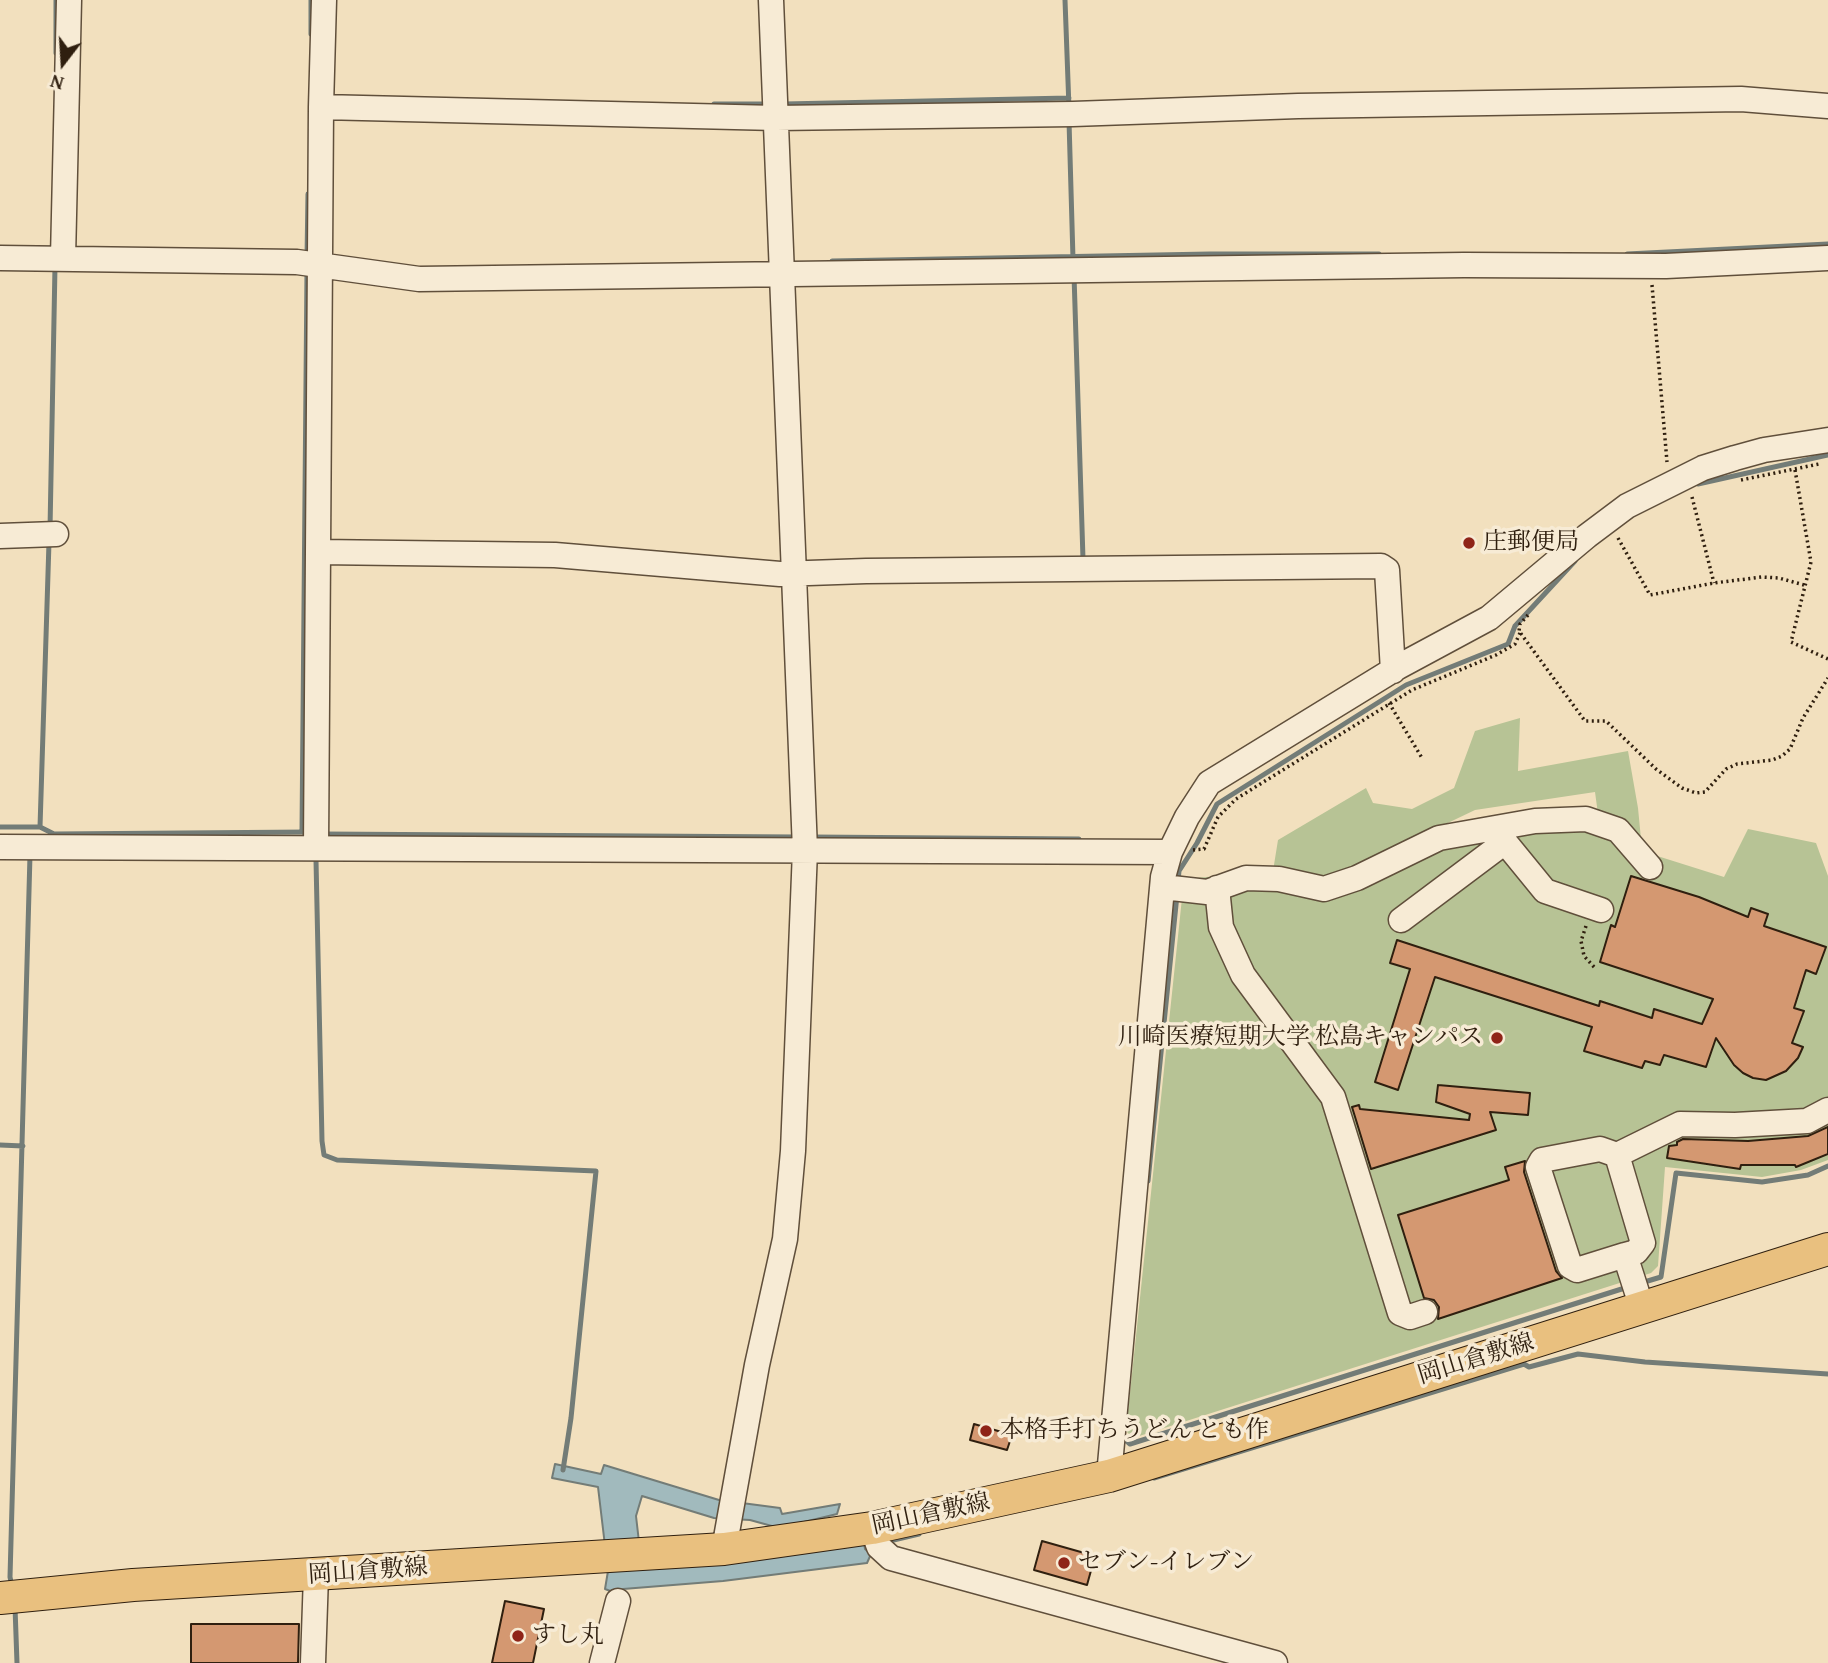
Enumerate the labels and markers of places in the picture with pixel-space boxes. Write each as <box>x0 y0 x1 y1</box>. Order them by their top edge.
place label: 庄郵便局 <box>1483 529 1579 557</box>
marker: 庄郵便局 <box>1461 535 1477 551</box>
place label: 川崎医療短期大学 松島キャンパス <box>1118 1024 1483 1052</box>
marker: 川崎医療短期大学 松島キャンパス <box>1489 1030 1505 1046</box>
place label: 本格手打ちうどん とも作 <box>1000 1417 1269 1445</box>
marker: 本格手打ちうどん とも作 <box>978 1423 994 1439</box>
place label: セブン-イレブン <box>1078 1549 1254 1577</box>
marker: セブン-イレブン <box>1056 1555 1072 1571</box>
place label: すし丸 <box>532 1622 604 1650</box>
marker: すし丸 <box>510 1628 526 1644</box>

